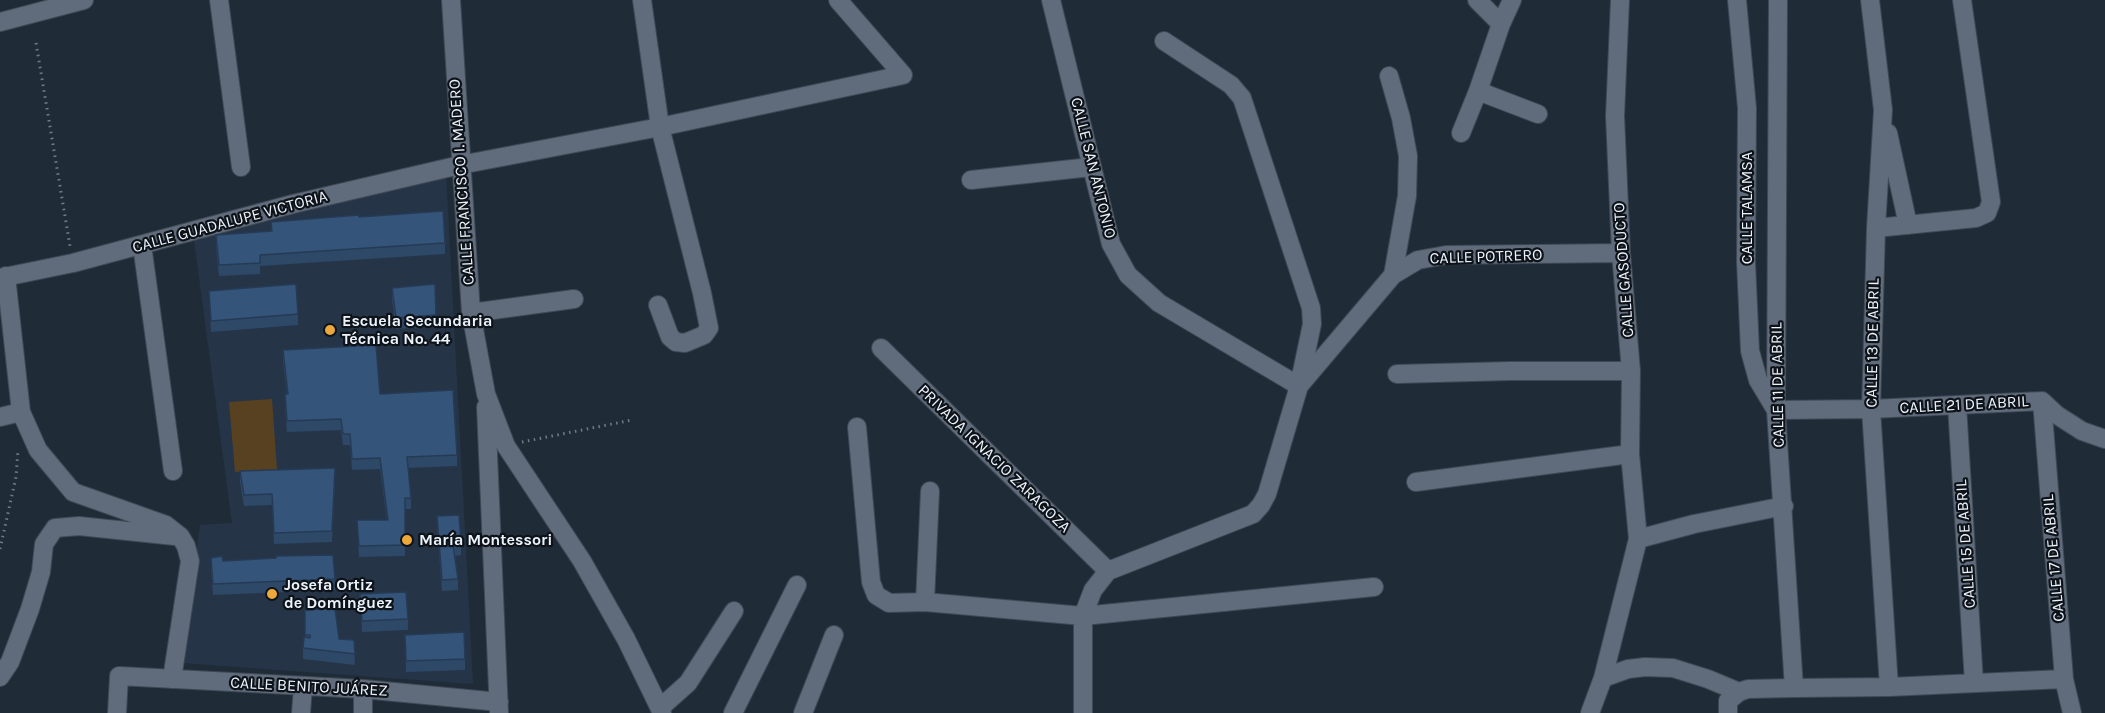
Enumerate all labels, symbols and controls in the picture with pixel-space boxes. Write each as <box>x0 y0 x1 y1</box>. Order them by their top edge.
street label: CALLE FRANCISCO I. MADERO <box>445 78 479 286</box>
street label: CALLE SAN ANTONIO <box>1066 96 1120 240</box>
street label: CALLE TALAMSA <box>1737 152 1757 264</box>
street label: CALLE GUADALUPE VICTORIA <box>130 187 330 257</box>
street label: CALLE GASODUCTO <box>1610 202 1638 338</box>
street label: CALLE POTRERO <box>1429 245 1543 269</box>
street label: CALLE 13 DE ABRIL <box>1862 278 1884 408</box>
place label: Escuela Secundaria Técnica No. 44 <box>342 311 492 349</box>
street label: CALLE 11 DE ABRIL <box>1767 322 1789 448</box>
marker: Escuela Secundaria Técnica No. 44 <box>323 323 337 337</box>
street label: PRIVADA IGNACIO ZARAGOZA <box>914 381 1074 537</box>
street label: CALLE 21 DE ABRIL <box>1899 392 2029 418</box>
street label: CALLE 15 DE ABRIL <box>1952 479 1980 609</box>
street label: CALLE 17 DE ABRIL <box>2039 494 2069 622</box>
place label: María Montessori <box>419 530 553 550</box>
marker: María Montessori <box>400 533 414 547</box>
place label: Josefa Ortiz de Domínguez <box>284 575 393 613</box>
marker: Josefa Ortiz de Domínguez <box>265 587 279 601</box>
street label: CALLE BENITO JUÁREZ <box>230 673 388 701</box>

